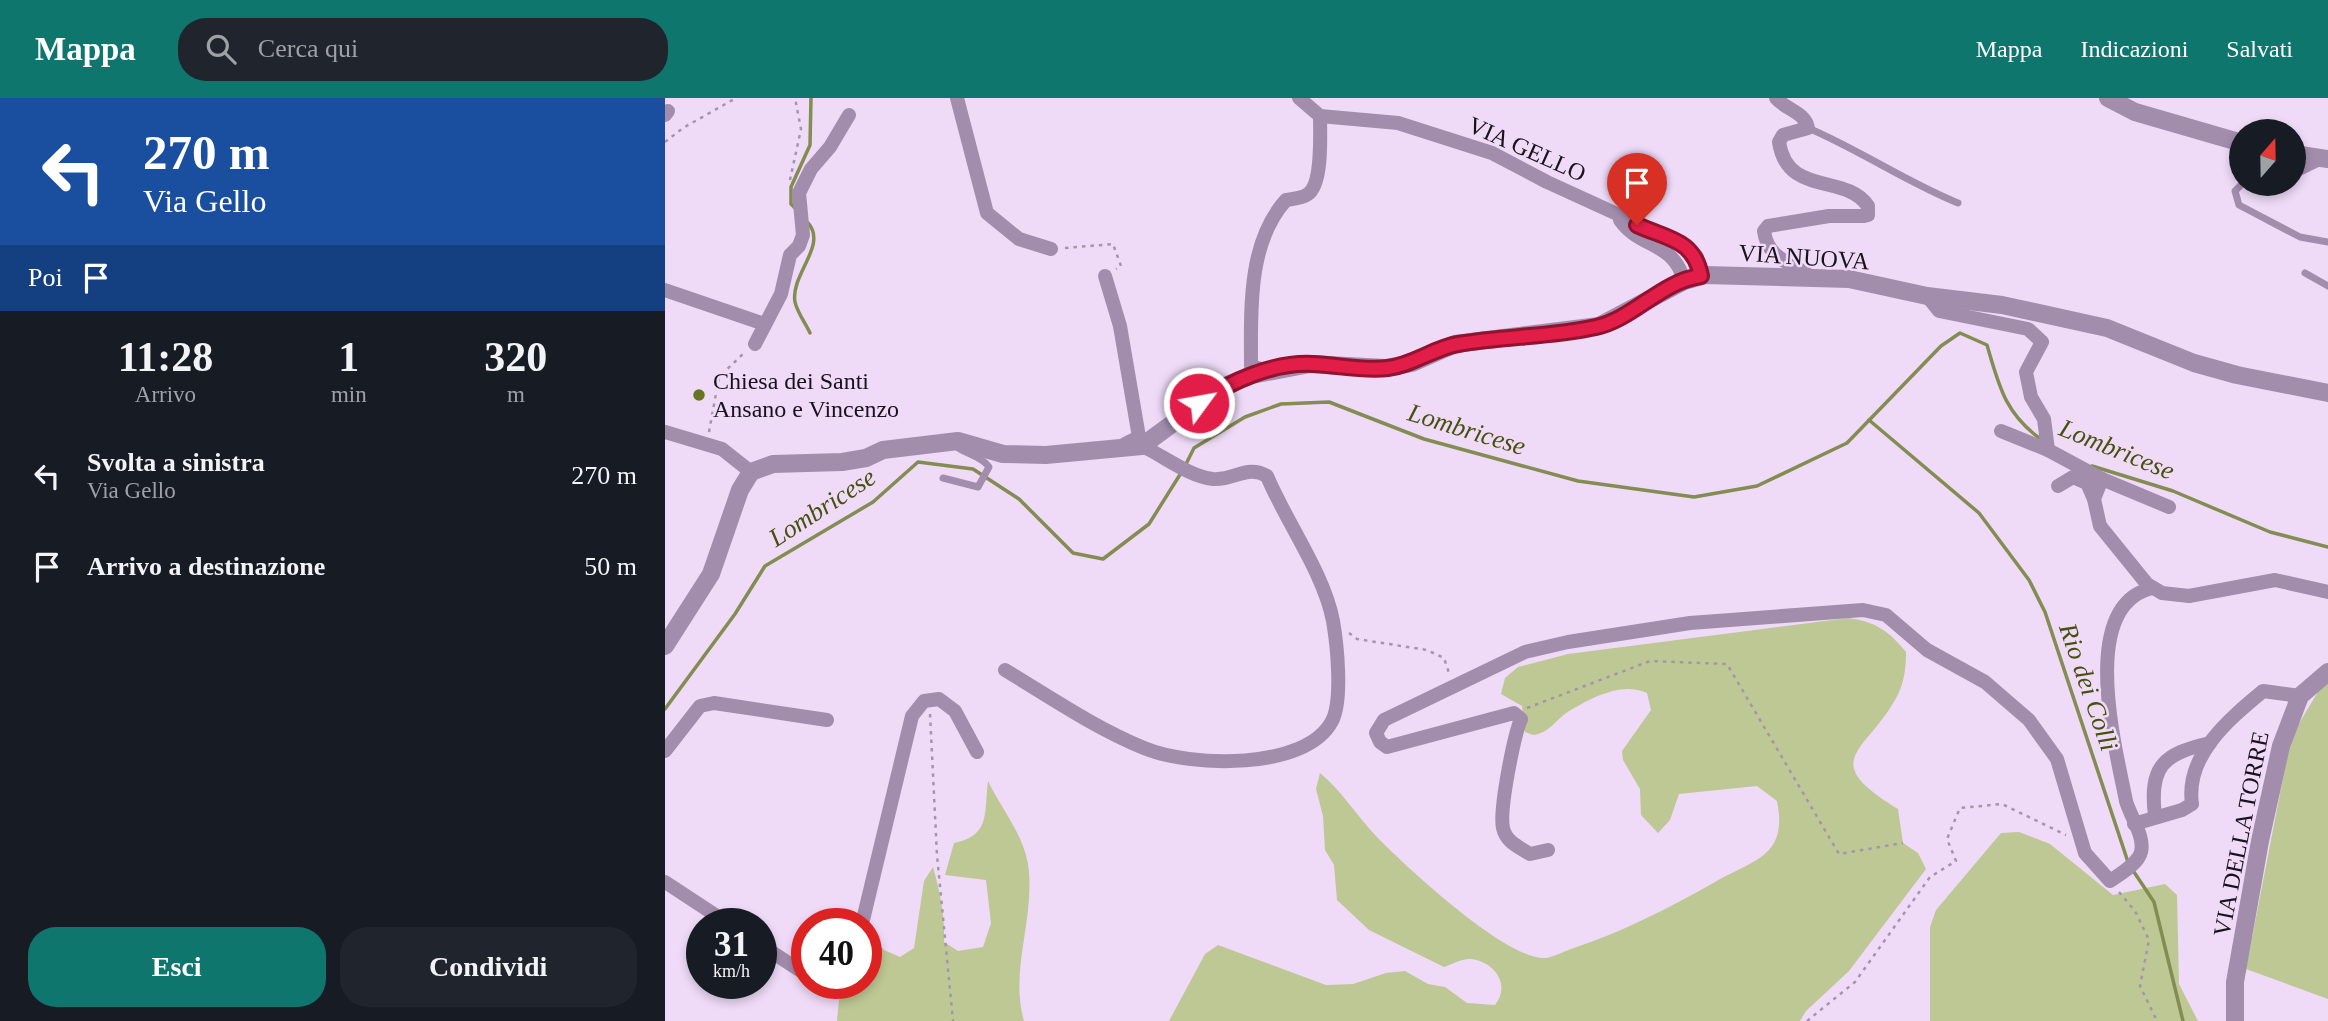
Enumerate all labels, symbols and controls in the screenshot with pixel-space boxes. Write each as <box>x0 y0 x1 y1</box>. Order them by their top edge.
search box <box>178 18 668 81</box>
icon: search <box>202 30 240 68</box>
text: Mappa <box>35 31 136 67</box>
text: Cerca qui <box>258 34 358 63</box>
text: Mappa <box>1976 36 2042 62</box>
text: Indicazioni <box>2080 36 2188 62</box>
text: Salvati <box>2226 36 2293 62</box>
street label: VIA GELLO <box>1464 112 1590 186</box>
north arrow <box>2229 119 2307 196</box>
map controls <box>2229 119 2306 196</box>
text: 270 m <box>143 125 270 180</box>
icon: left <box>28 126 119 217</box>
pin <box>1607 153 1667 225</box>
icon: arrive <box>1618 164 1656 202</box>
text: Via Gello <box>143 183 266 219</box>
street label: VIA NUOVA <box>1738 239 1871 275</box>
icon: arrive <box>77 259 115 297</box>
text: Poi <box>28 263 63 292</box>
text: 11:28 <box>118 334 213 380</box>
text: 1 <box>338 334 359 380</box>
text: 320 <box>484 334 547 380</box>
position arrow <box>1162 366 1236 440</box>
place label: Chiesa dei Santi Ansano e Vincenzo <box>713 368 899 422</box>
text: Arrivo <box>135 382 196 407</box>
text: min <box>331 382 367 407</box>
text: m <box>507 382 525 407</box>
marker: Chiesa dei Santi Ansano e Vincenzo <box>691 387 707 403</box>
water label: Lombricese <box>1404 398 1529 461</box>
water label: Lombricese <box>2054 413 2178 486</box>
text: Svolta a sinistra <box>87 448 265 477</box>
icon: left <box>28 457 66 495</box>
text: 270 m <box>571 461 637 490</box>
water label: Lombricese <box>763 462 881 553</box>
text: Via Gello <box>87 478 176 503</box>
icon: arrive <box>28 548 66 586</box>
text: Arrivo a destinazione <box>87 552 325 581</box>
text: 50 m <box>584 552 637 581</box>
water label: Rio dei Colli <box>2053 619 2124 755</box>
street label: VIA DELLA TORRE <box>2208 729 2274 939</box>
speed limit sign: 40 <box>791 908 882 999</box>
text: 31 <box>714 925 749 964</box>
button: Esci <box>28 927 326 1007</box>
button: Condividi <box>340 927 637 1007</box>
text: km/h <box>713 961 750 981</box>

